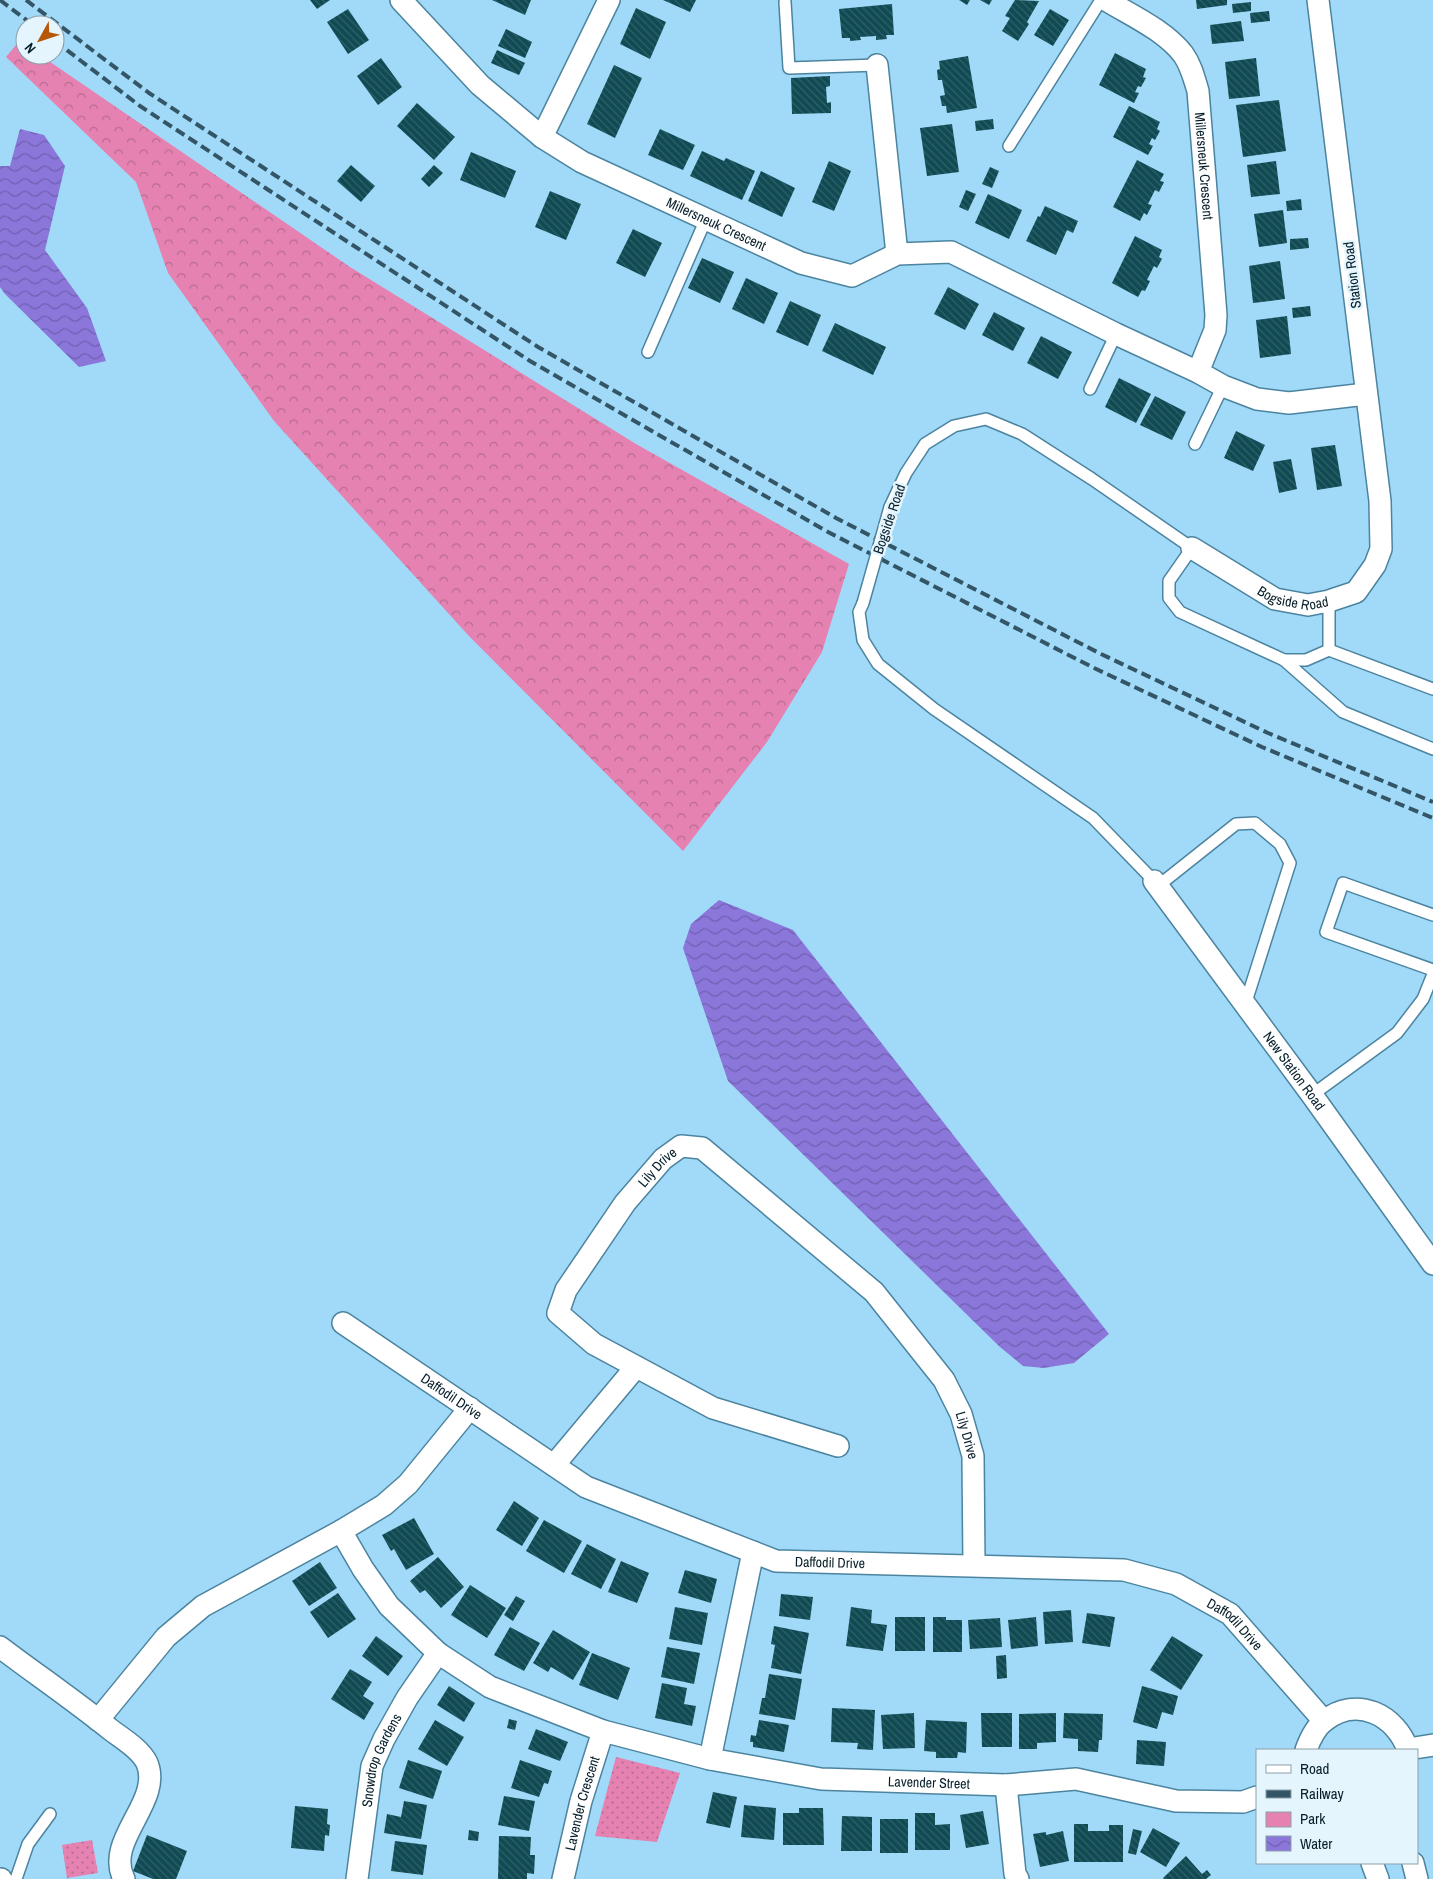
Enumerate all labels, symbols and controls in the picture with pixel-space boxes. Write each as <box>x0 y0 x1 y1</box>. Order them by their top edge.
north arrow <box>15 15 65 65</box>
text: N <box>20 39 40 57</box>
street label: Millersneuk Crescent <box>1191 112 1217 221</box>
street label: Millersneuk Crescent <box>663 193 769 255</box>
street label: Station Road <box>1339 241 1365 309</box>
street label: Bogside Road <box>869 482 909 556</box>
street label: Bogside Road <box>1254 581 1330 614</box>
street label: New Station Road <box>1259 1028 1329 1114</box>
street label: Lily Drive <box>634 1143 680 1191</box>
street label: Daffodil Drive <box>417 1369 486 1423</box>
street label: Lily Drive <box>952 1409 982 1461</box>
street label: Daffodil Drive <box>795 1552 865 1572</box>
street label: Daffodil Drive <box>1204 1594 1267 1654</box>
street label: Snowdrop Gardens <box>358 1710 406 1808</box>
legend <box>1256 1749 1418 1864</box>
street label: Lavender Crescent <box>561 1754 604 1852</box>
text: Road <box>1300 1758 1329 1779</box>
street label: Lavender Street <box>888 1772 970 1793</box>
text: Railway <box>1300 1783 1345 1804</box>
text: Park <box>1300 1808 1326 1829</box>
text: Water <box>1300 1833 1332 1854</box>

